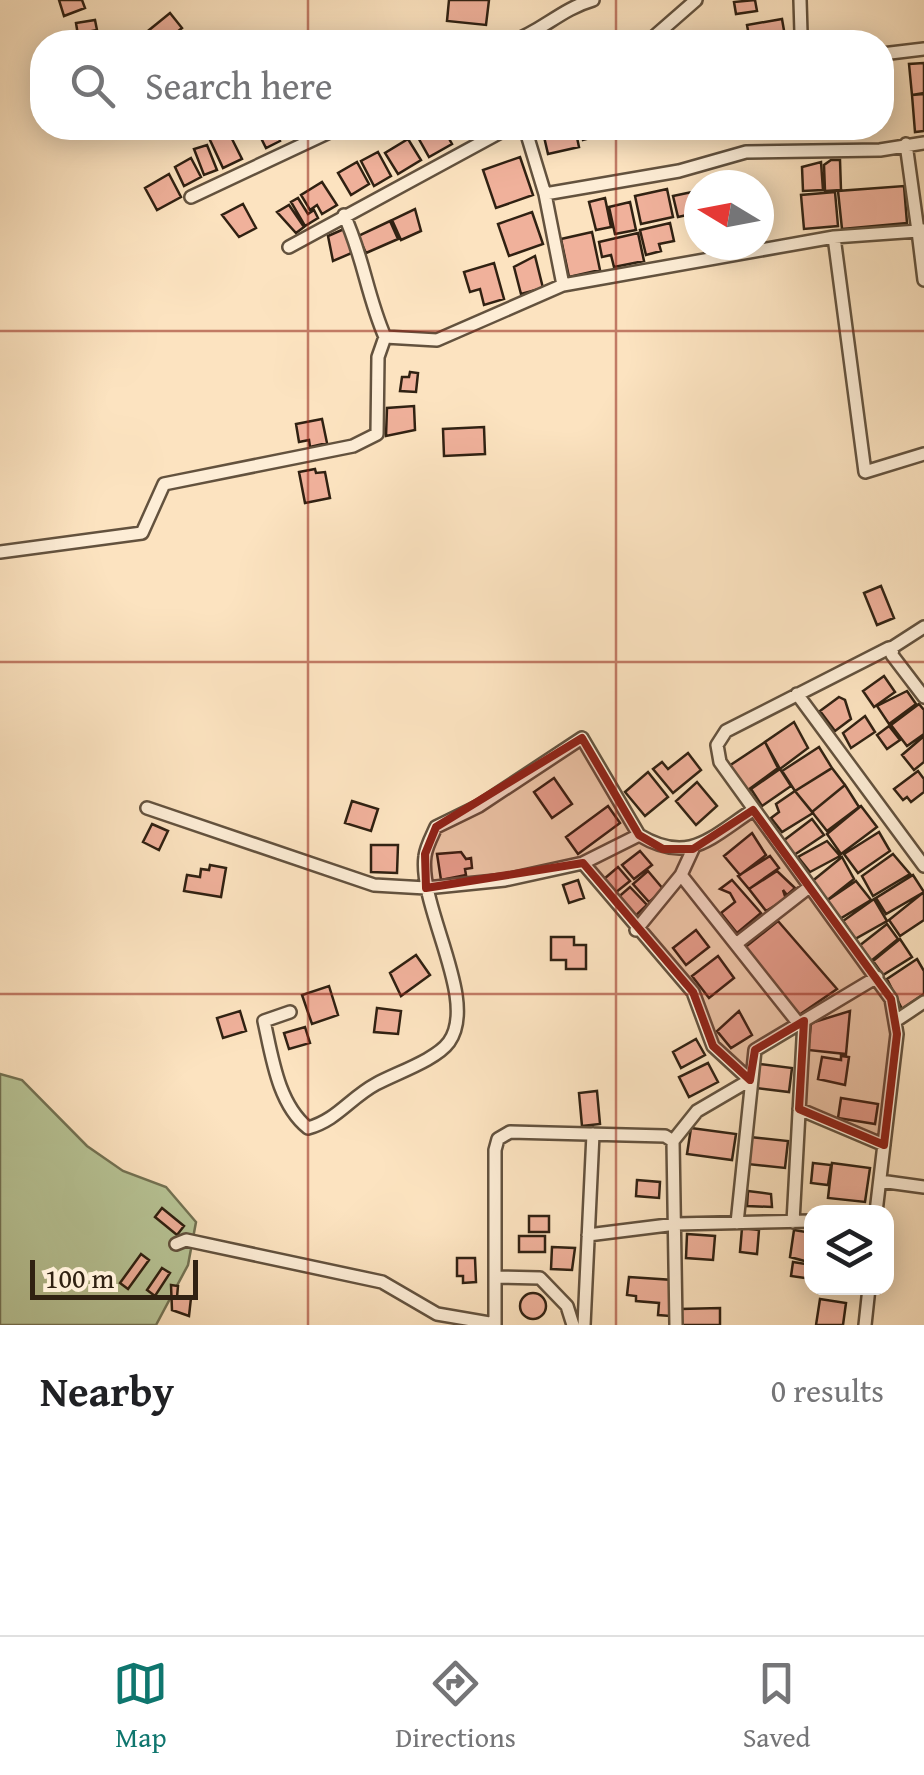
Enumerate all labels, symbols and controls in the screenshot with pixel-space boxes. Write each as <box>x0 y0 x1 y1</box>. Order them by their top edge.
search box <box>30 30 894 140</box>
text: Search here <box>145 57 333 113</box>
icon: search <box>65 58 120 113</box>
north arrow <box>684 170 774 260</box>
map controls <box>804 1205 894 1295</box>
button: layers <box>804 1205 894 1295</box>
scale bar <box>30 1255 198 1300</box>
text: 100 m <box>45 1257 114 1298</box>
text: Nearby <box>40 1360 174 1421</box>
text: 0 results <box>771 1367 884 1414</box>
tab: Map <box>113 1656 168 1757</box>
tab: Directions <box>395 1656 516 1757</box>
tab: Saved <box>743 1656 811 1757</box>

